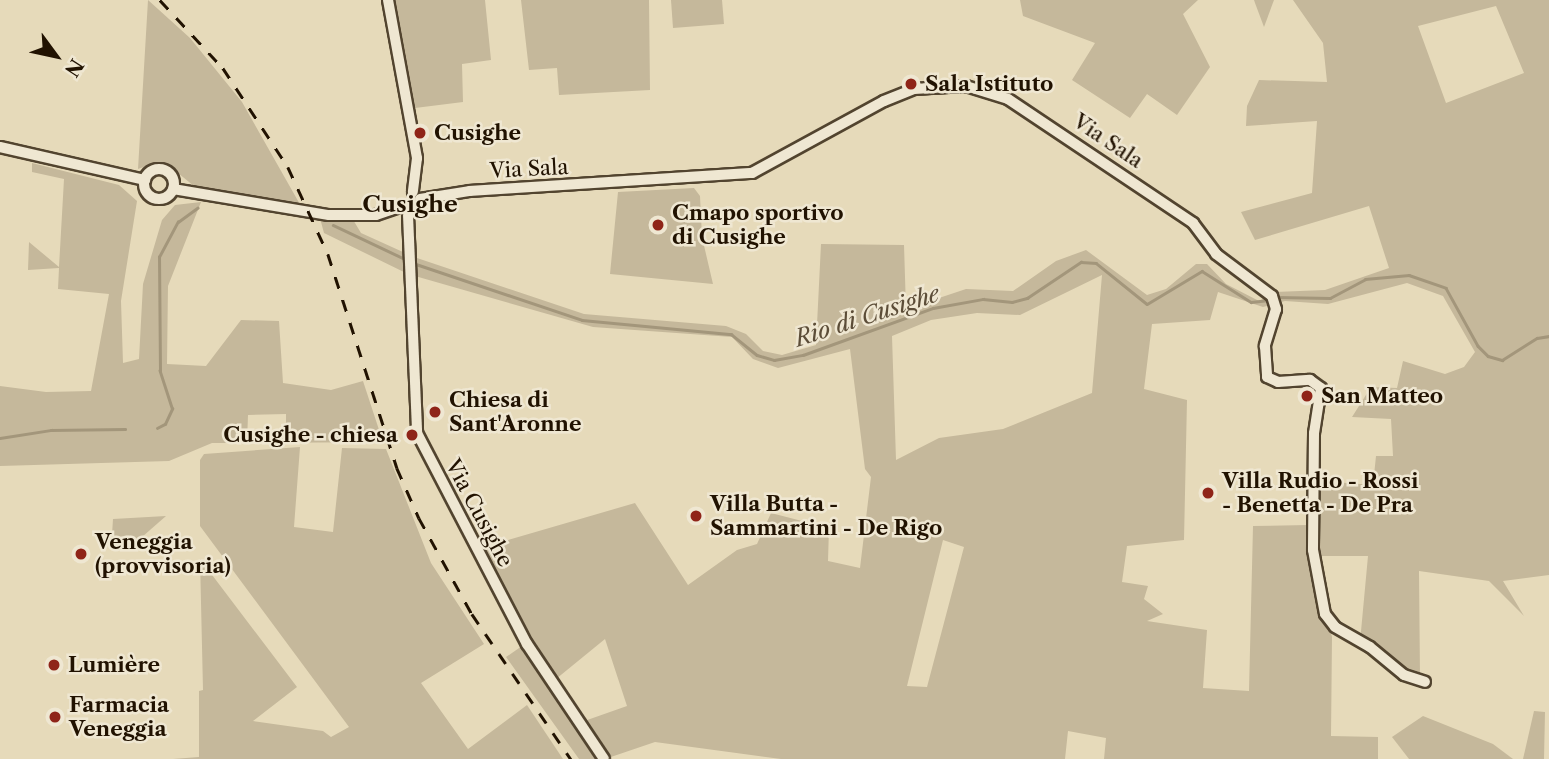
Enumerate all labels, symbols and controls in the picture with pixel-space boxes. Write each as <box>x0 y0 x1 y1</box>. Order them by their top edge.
north arrow <box>21 21 91 91</box>
text: N <box>60 55 88 81</box>
place label: Sala Istituto <box>925 71 1054 97</box>
marker: Sala Istituto <box>903 76 919 92</box>
street label: Via Sala <box>1068 108 1148 174</box>
place label: Cusighe <box>434 120 521 146</box>
marker: Cusighe <box>412 125 428 141</box>
street label: Via Sala <box>489 154 569 184</box>
district label: Cusighe <box>362 190 458 218</box>
place label: Cmapo sportivo di Cusighe <box>672 200 844 250</box>
marker: Cmapo sportivo di Cusighe <box>650 217 666 233</box>
water label: Rio di Cusighe <box>791 280 943 352</box>
place label: San Matteo <box>1321 383 1443 409</box>
place label: Chiesa di Sant'Aronne <box>449 387 582 437</box>
marker: San Matteo <box>1299 388 1315 404</box>
marker: Chiesa di Sant'Aronne <box>427 404 443 420</box>
place label: Cusighe - chiesa <box>223 422 398 448</box>
marker: Cusighe - chiesa <box>404 427 420 443</box>
street label: Via Cusighe <box>440 455 518 571</box>
place label: Villa Rudio - Rossi - Benetta - De Pra <box>1222 468 1419 518</box>
marker: Villa Rudio - Rossi - Benetta - De Pra <box>1200 485 1216 501</box>
place label: Villa Butta - Sammartini - De Rigo <box>710 491 942 541</box>
marker: Villa Butta - Sammartini - De Rigo <box>688 508 704 524</box>
place label: Veneggia (provvisoria) <box>95 529 231 579</box>
marker: Veneggia (provvisoria) <box>73 546 89 562</box>
place label: Lumière <box>68 652 160 678</box>
marker: Lumière <box>46 657 62 673</box>
place label: Farmacia Veneggia <box>69 692 169 742</box>
marker: Farmacia Veneggia <box>47 709 63 725</box>

